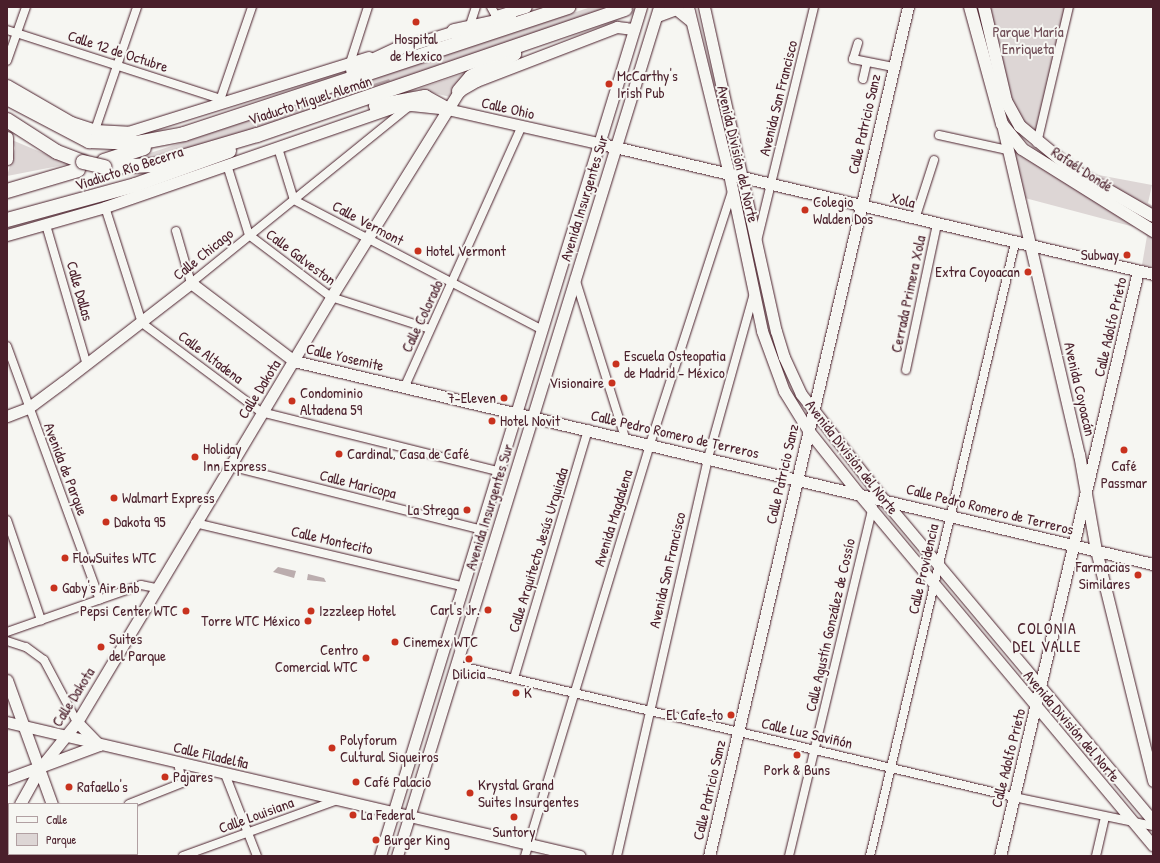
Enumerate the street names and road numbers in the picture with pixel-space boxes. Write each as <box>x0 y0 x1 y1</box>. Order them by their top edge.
street label: Calle 12 de Octubre <box>66 26 170 76</box>
street label: Avenida San Francisco <box>755 38 801 158</box>
street label: Viaducto Miguel Alemán <box>246 72 374 128</box>
street label: Calle Patricio Sanz <box>844 72 884 176</box>
street label: Avenida División del Norte <box>713 84 763 224</box>
street label: Calle Ohio <box>480 93 536 123</box>
street label: Avenida Insurgentes Sur <box>556 133 612 263</box>
street label: Viaducto Río Becerra <box>73 142 185 194</box>
street label: Rafaél Dondé <box>1048 143 1116 195</box>
street label: Xola <box>889 188 917 212</box>
street label: Calle Vermont <box>329 197 407 249</box>
street label: Calle Chicago <box>169 224 237 284</box>
street label: Calle Galveston <box>263 225 339 289</box>
street label: Cerrada Primera Xola <box>887 234 929 354</box>
street label: Calle Dallas <box>63 259 97 323</box>
street label: Calle Adolfo Prieto <box>1090 275 1130 379</box>
street label: Calle Colorado <box>397 277 447 355</box>
street label: Calle Altadena <box>175 327 247 387</box>
street label: Calle Yosemite <box>304 339 386 375</box>
street label: Avenida Coyoacán <box>1060 340 1100 438</box>
street label: Calle Dakota <box>234 356 284 422</box>
street label: Avenida División del Norte <box>802 396 902 518</box>
street label: Calle Pedro Romero de Terreros <box>589 406 761 462</box>
street label: Avenida de Parque <box>40 420 92 518</box>
street label: Calle Patricio Sanz <box>762 422 802 526</box>
street label: Avenida Insurgentes Sur <box>461 442 517 572</box>
street label: Calle Arquitecto Jesús Urquiada <box>504 465 572 635</box>
street label: Calle Maricopa <box>318 466 398 502</box>
street label: Avenida Magdalena <box>590 467 636 569</box>
street label: Calle Pedro Romero de Terreros <box>904 479 1076 539</box>
street label: Avenida San Francisco <box>645 510 689 630</box>
street label: Calle Montecito <box>289 522 375 558</box>
street label: Calle Providencia <box>904 522 942 616</box>
street label: Calle Agustín González de Cossío <box>801 537 859 713</box>
street label: Calle Dakota <box>48 664 98 730</box>
street label: Avenida División del Norte <box>1020 667 1124 785</box>
street label: Calle Adolfo Prieto <box>987 707 1029 809</box>
street label: Calle Luz Saviñón <box>760 714 854 752</box>
street label: Calle Filadelfia <box>172 738 250 772</box>
street label: Calle Patricio Sanz <box>689 738 729 842</box>
street label: Calle Louisiana <box>216 793 296 837</box>

